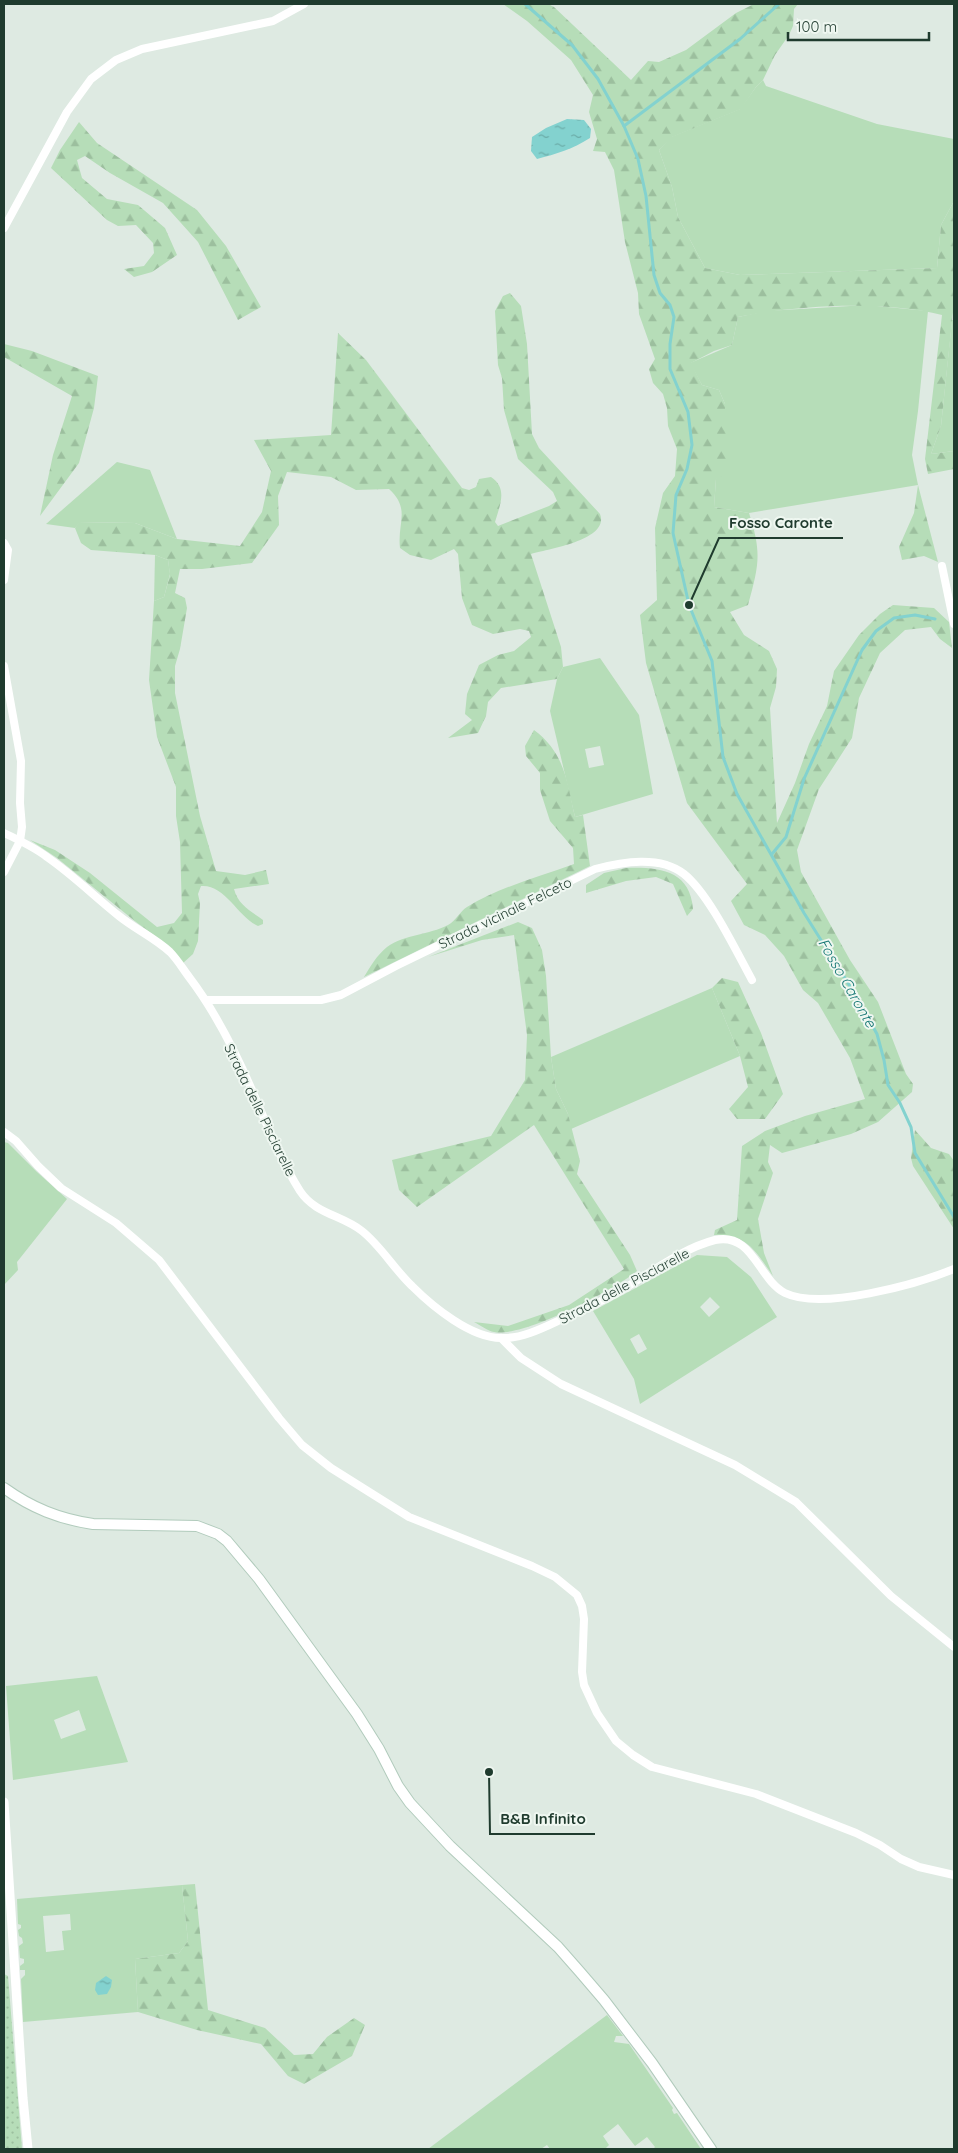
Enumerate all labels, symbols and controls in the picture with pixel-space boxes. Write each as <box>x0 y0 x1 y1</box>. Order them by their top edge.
scale bar <box>788 10 929 42</box>
text: 100 m <box>796 17 837 36</box>
callout: Fosso Caronte <box>719 508 843 538</box>
text: Fosso Caronte <box>729 513 833 532</box>
street label: Strada vicinale Felceto <box>435 873 575 953</box>
water label: Fosso Caronte <box>814 935 881 1031</box>
street label: Strada delle Pisciarelle <box>220 1041 300 1179</box>
street label: Strada delle Pisciarelle <box>556 1244 692 1328</box>
callout: B&B Infinito <box>490 1804 595 1834</box>
text: B&B Infinito <box>500 1809 586 1828</box>

